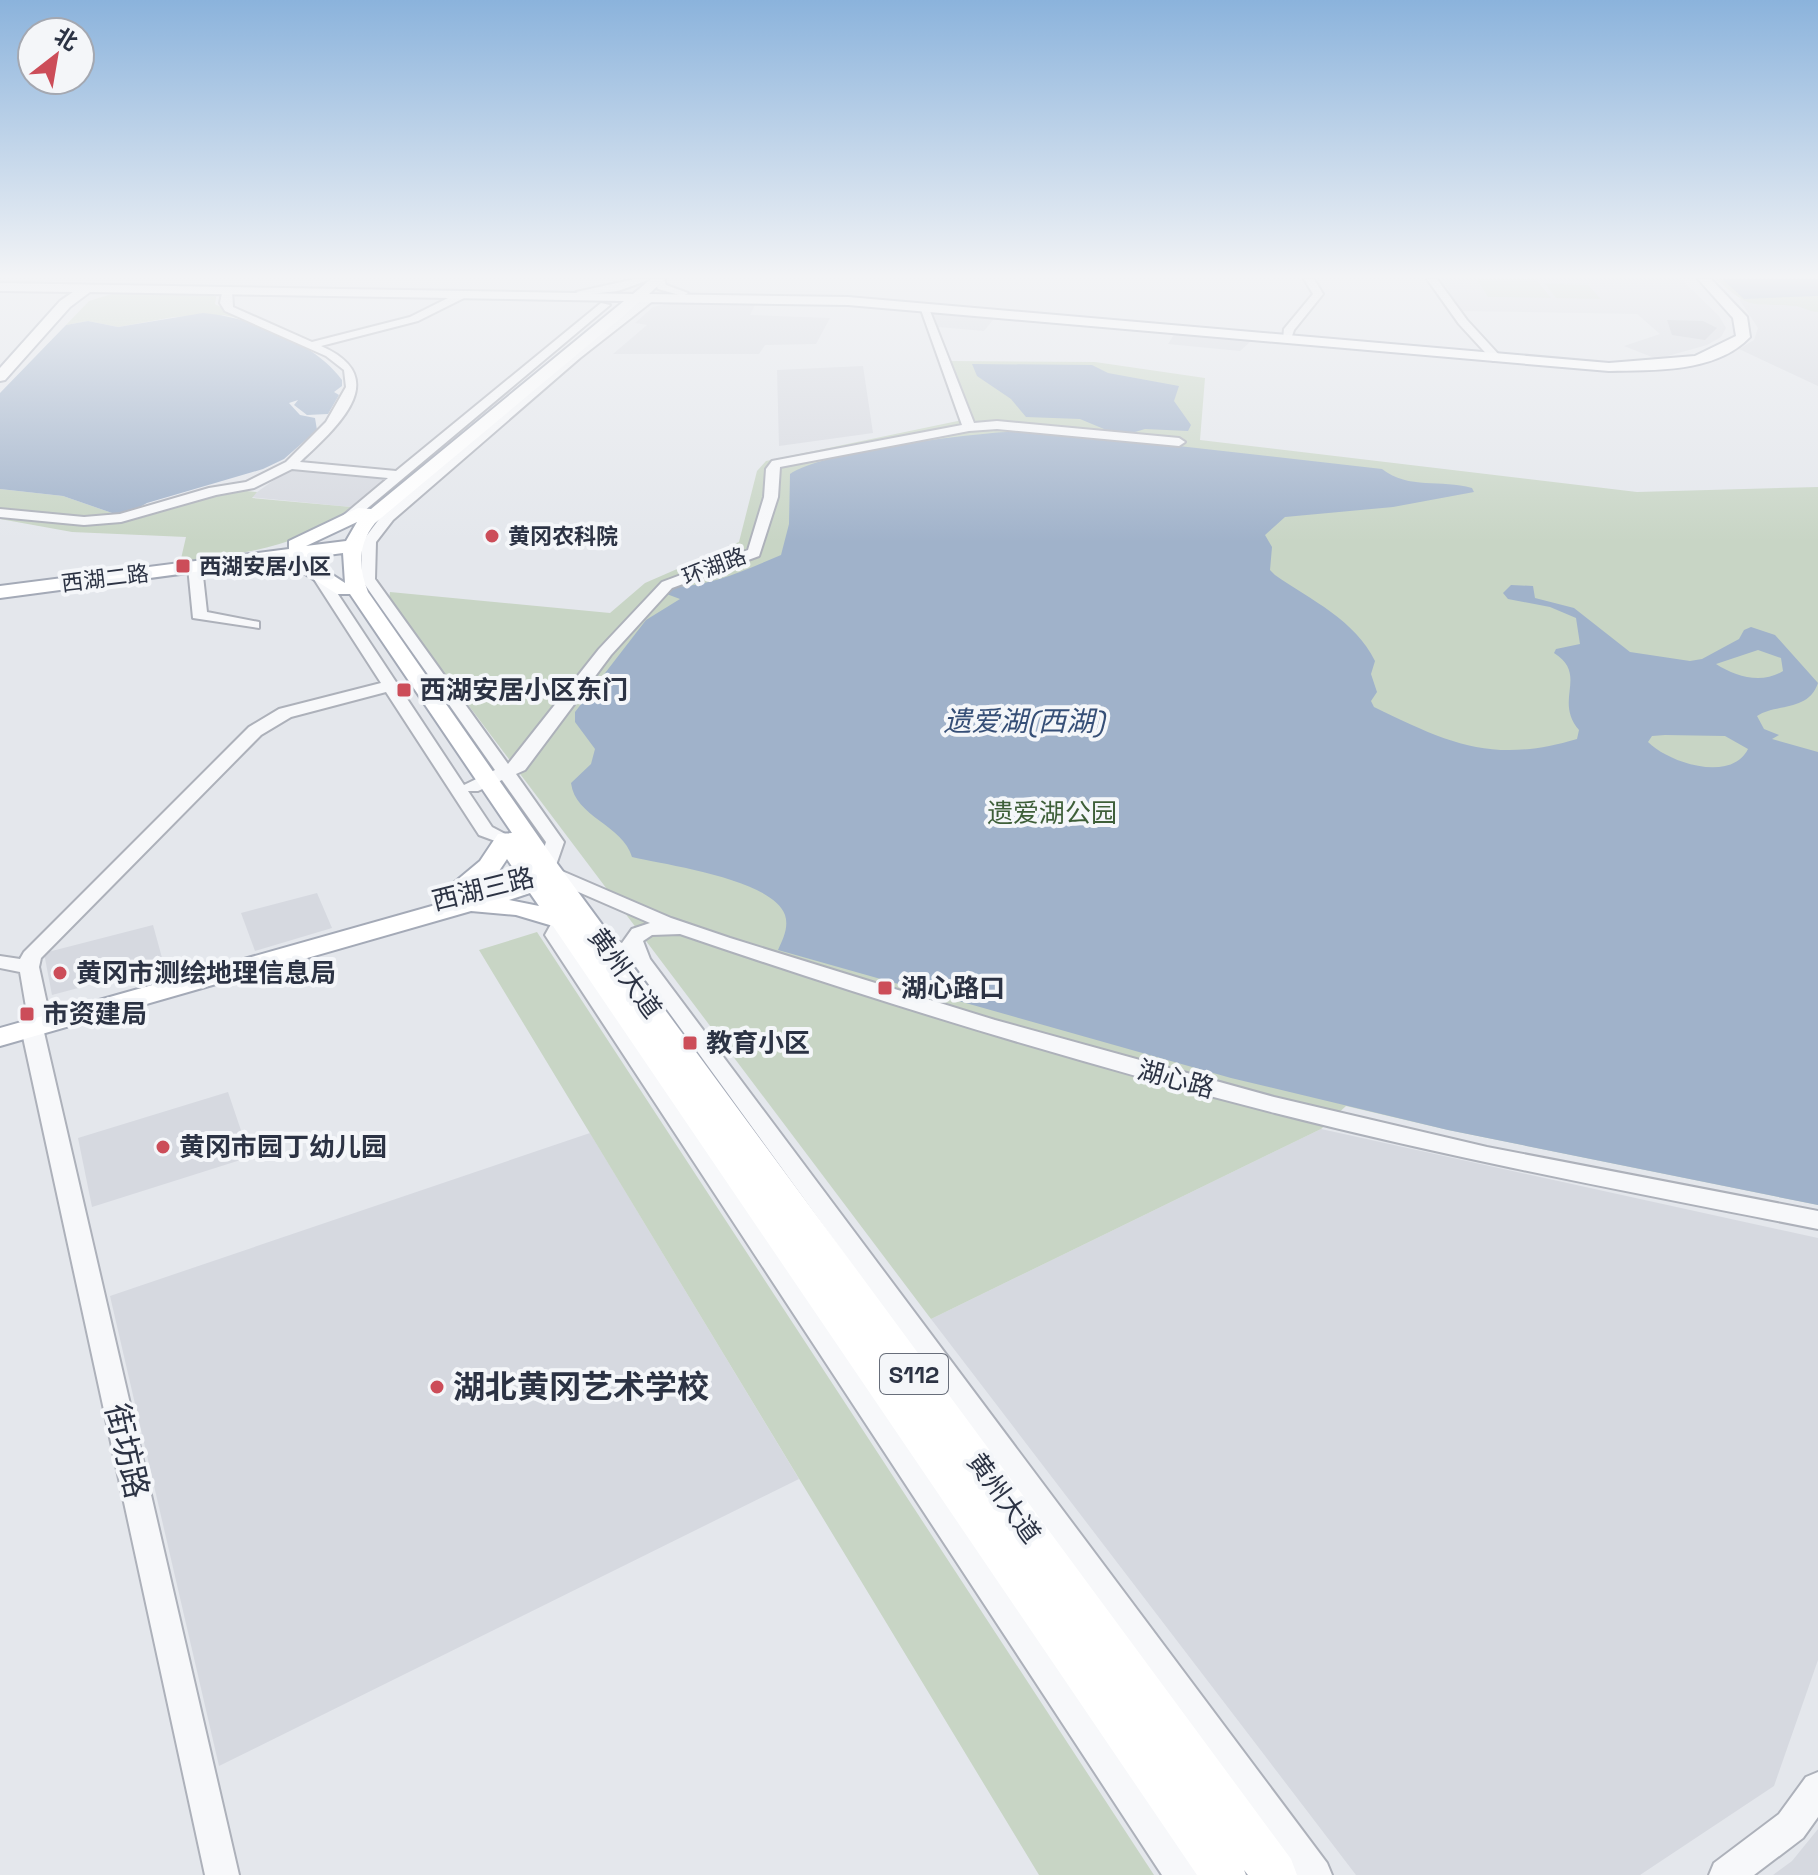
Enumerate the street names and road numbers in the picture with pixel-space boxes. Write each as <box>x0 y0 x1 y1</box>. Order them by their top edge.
street label: 环湖路 <box>678 541 750 591</box>
street label: 西湖二路 <box>60 559 150 597</box>
street label: 西湖三路 <box>428 860 538 918</box>
street label: 黄州大道 <box>581 921 669 1025</box>
street label: 湖心路 <box>1134 1052 1218 1106</box>
road number: S112 <box>880 1354 948 1394</box>
street label: 街坊路 <box>97 1400 157 1502</box>
street label: 黄州大道 <box>960 1446 1048 1550</box>

